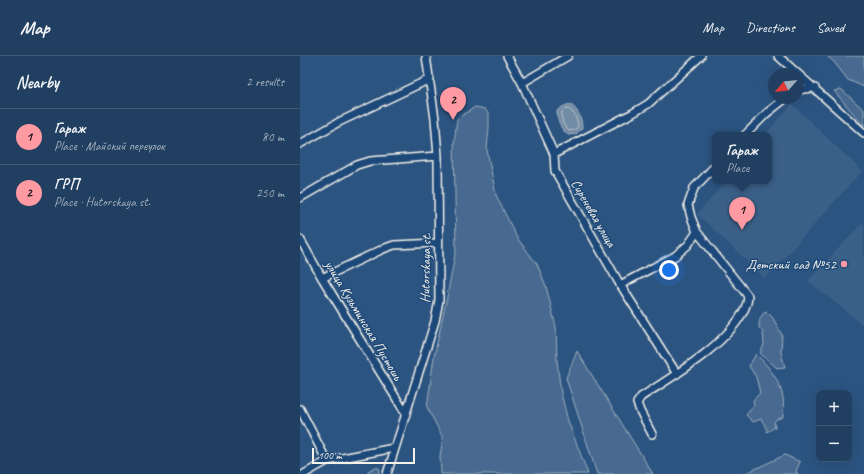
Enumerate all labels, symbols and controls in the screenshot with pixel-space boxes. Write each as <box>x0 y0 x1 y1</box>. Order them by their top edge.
text: Map <box>20 16 50 40</box>
text: Map <box>703 19 724 36</box>
text: Directions <box>746 19 795 36</box>
text: Saved <box>817 19 844 36</box>
north arrow <box>768 68 804 104</box>
text: Nearby <box>16 72 59 93</box>
text: 2 results <box>246 74 284 90</box>
pin: 2 <box>440 87 466 120</box>
text: Гараж <box>54 119 85 138</box>
text: 1 <box>26 129 32 145</box>
text: 80 m <box>262 129 284 145</box>
popup <box>712 132 772 184</box>
text: Place · Майский переулок <box>54 138 165 154</box>
text: Гараж <box>726 141 758 160</box>
text: Place <box>726 160 749 176</box>
text: ГРП <box>54 175 79 194</box>
street label: Сиреневая улица <box>567 176 620 251</box>
text: 2 <box>26 185 32 201</box>
text: 250 m <box>256 185 284 201</box>
text: Place · Hutorskaya st. <box>54 194 150 210</box>
pin: 1 <box>729 197 755 230</box>
street label: Hutorskaya st. <box>416 233 435 303</box>
street label: улица Кузьминская Пустошь <box>321 256 407 385</box>
place label: Детский сад №52 <box>746 256 838 273</box>
marker: Детский сад №52 <box>839 259 849 269</box>
your location <box>659 260 679 280</box>
map controls <box>816 390 852 462</box>
button: + <box>816 390 852 426</box>
button: − <box>816 426 852 462</box>
scale bar <box>312 446 415 465</box>
text: 100 m <box>318 448 342 462</box>

